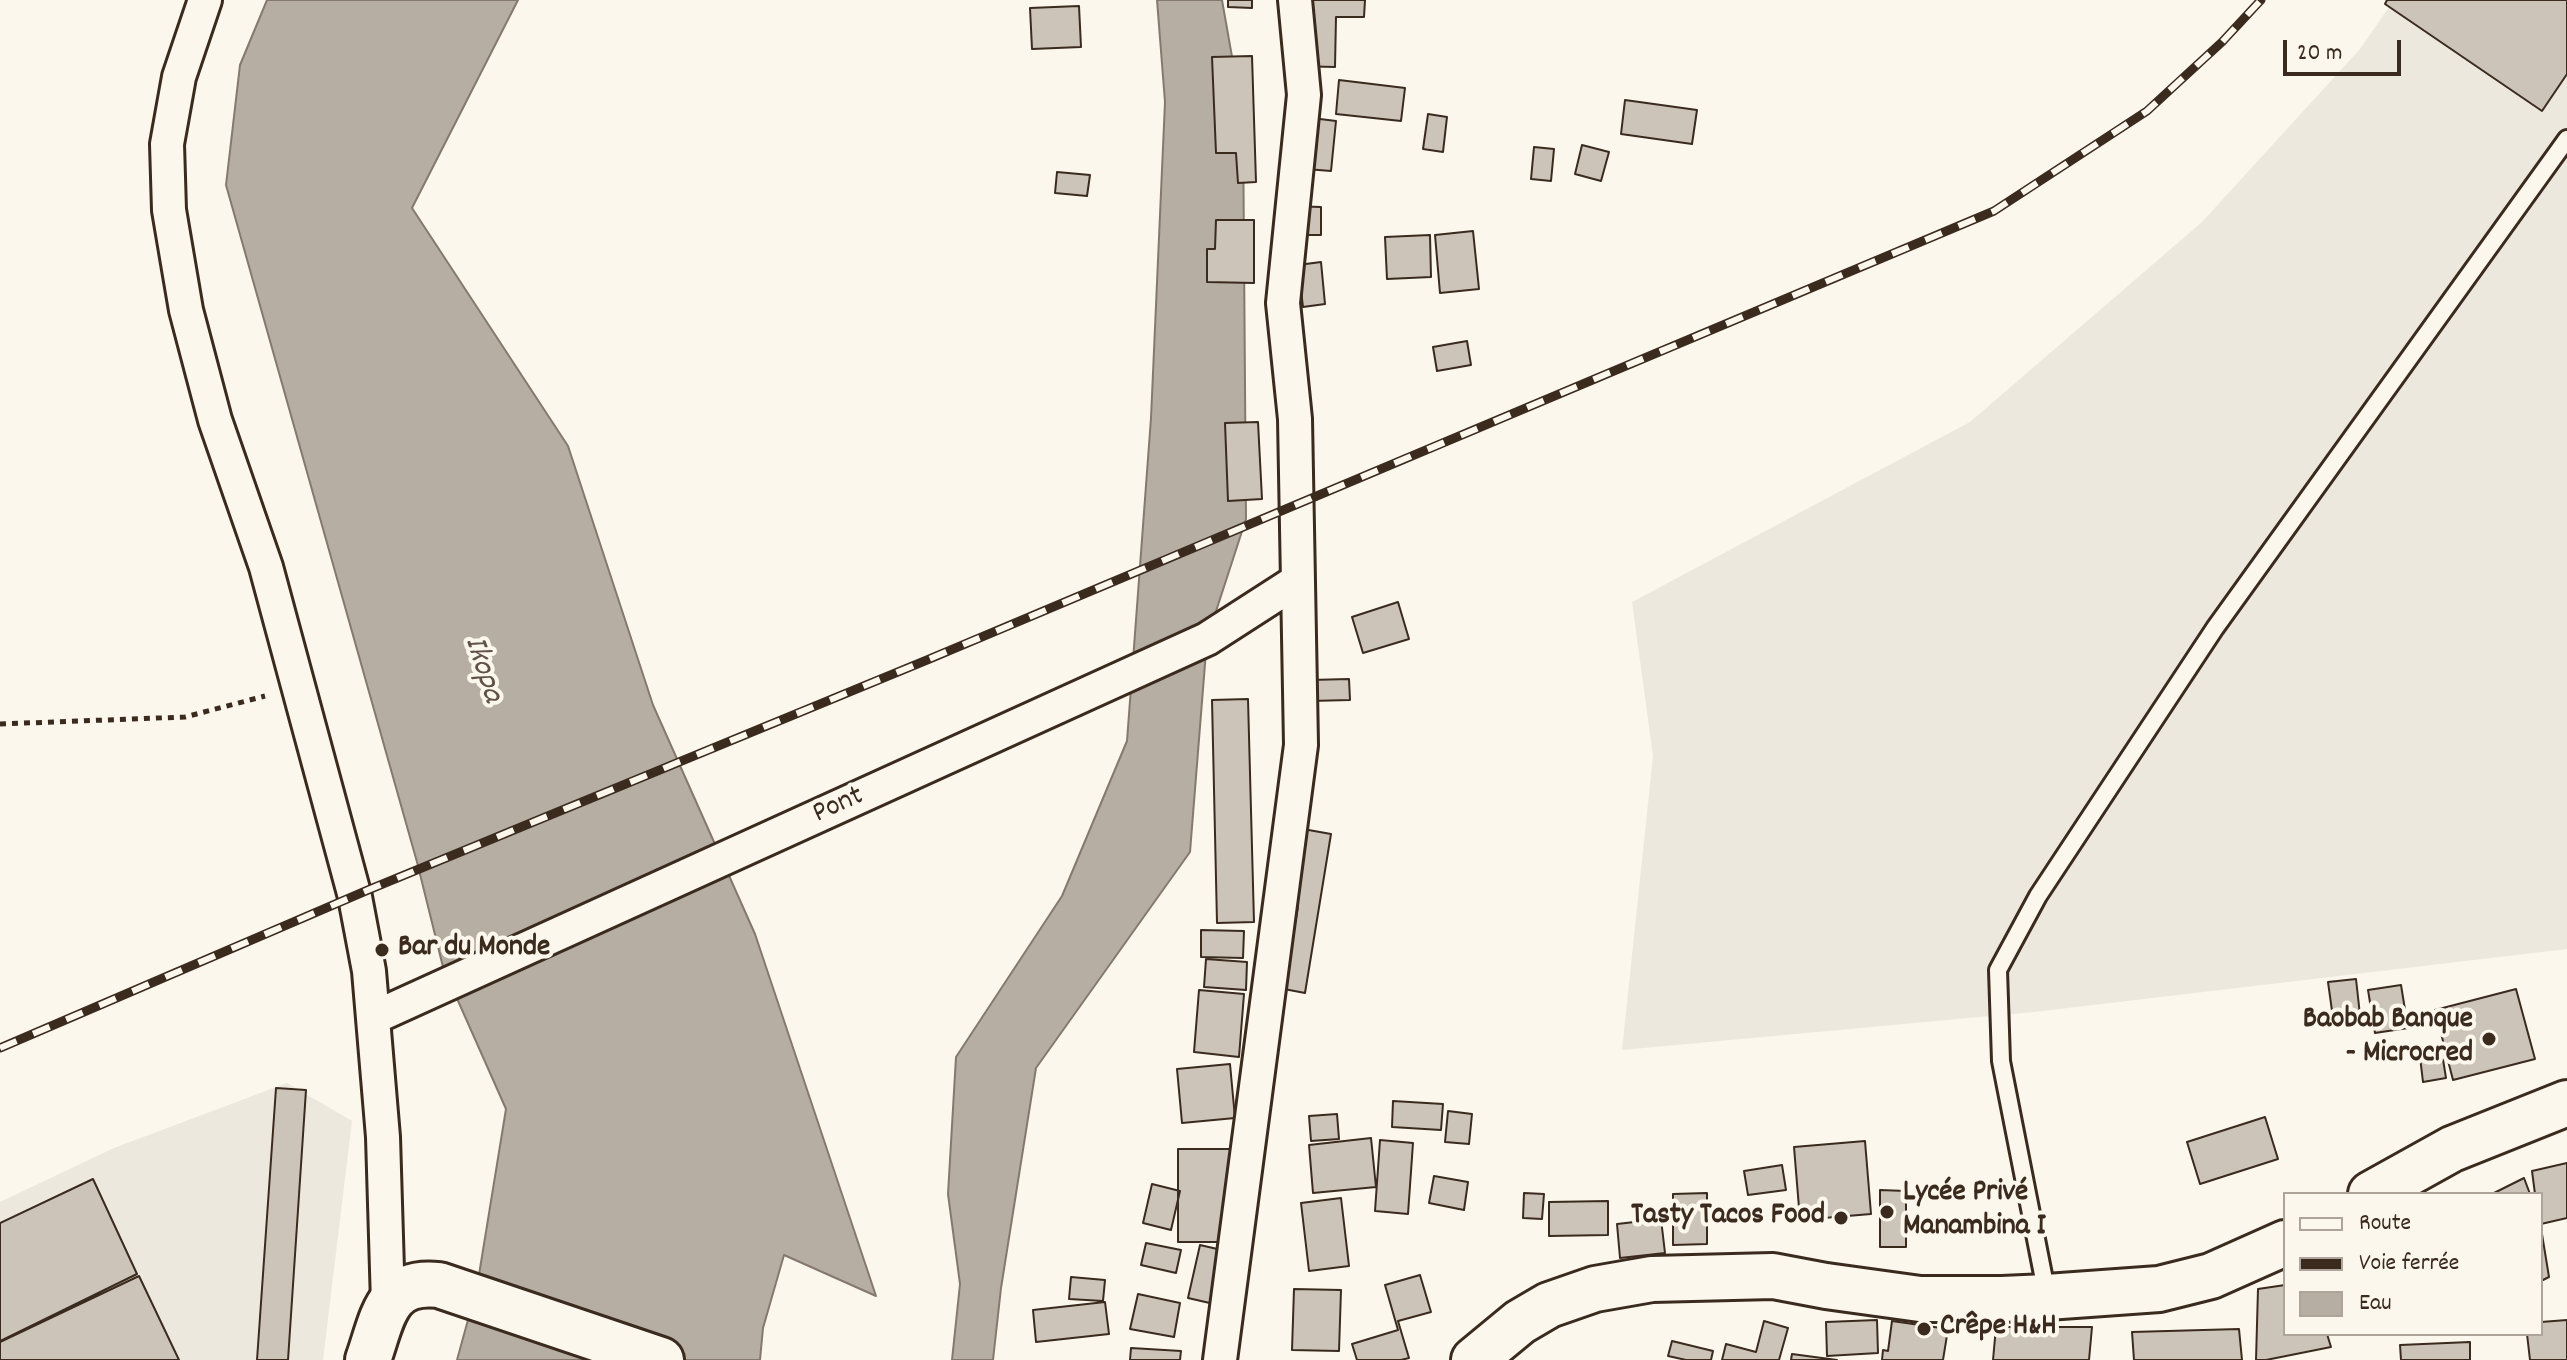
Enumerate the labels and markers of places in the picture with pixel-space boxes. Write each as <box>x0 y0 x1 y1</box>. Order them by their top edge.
place label: Bar du Monde <box>398 932 550 968</box>
marker: Bar du Monde <box>373 941 391 959</box>
place label: Baobab Banque - Microcred <box>2303 1004 2473 1074</box>
marker: Baobab Banque - Microcred <box>2480 1030 2498 1048</box>
place label: Lycée Privé Manambina I <box>1903 1177 2046 1248</box>
place label: Tasty Tacos Food <box>1631 1200 1825 1236</box>
marker: Lycée Privé Manambina I <box>1878 1203 1896 1221</box>
marker: Tasty Tacos Food <box>1832 1209 1850 1227</box>
place label: Crêpe H&H <box>1940 1311 2057 1347</box>
marker: Crêpe H&H <box>1915 1320 1933 1338</box>

